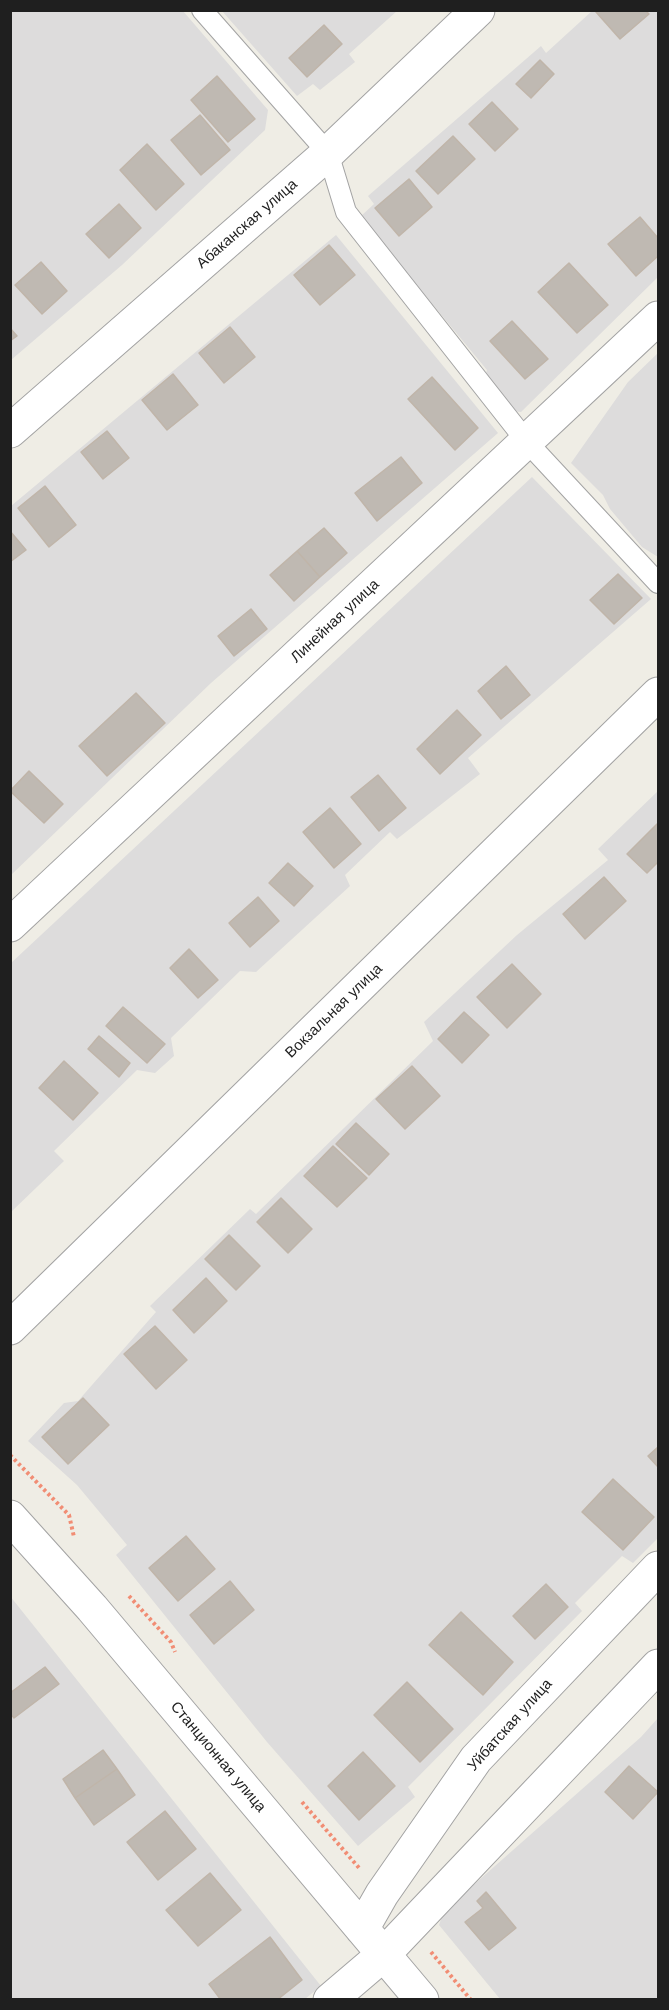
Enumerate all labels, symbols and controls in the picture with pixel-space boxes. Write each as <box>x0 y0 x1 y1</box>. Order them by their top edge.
street label: Абаканская улица <box>193 175 301 273</box>
street label: Линейная улица <box>287 575 383 667</box>
street label: Вокзальная улица <box>282 960 386 1062</box>
street label: Уйбатская улица <box>464 1675 556 1775</box>
street label: Станционная улица <box>166 1698 270 1816</box>

